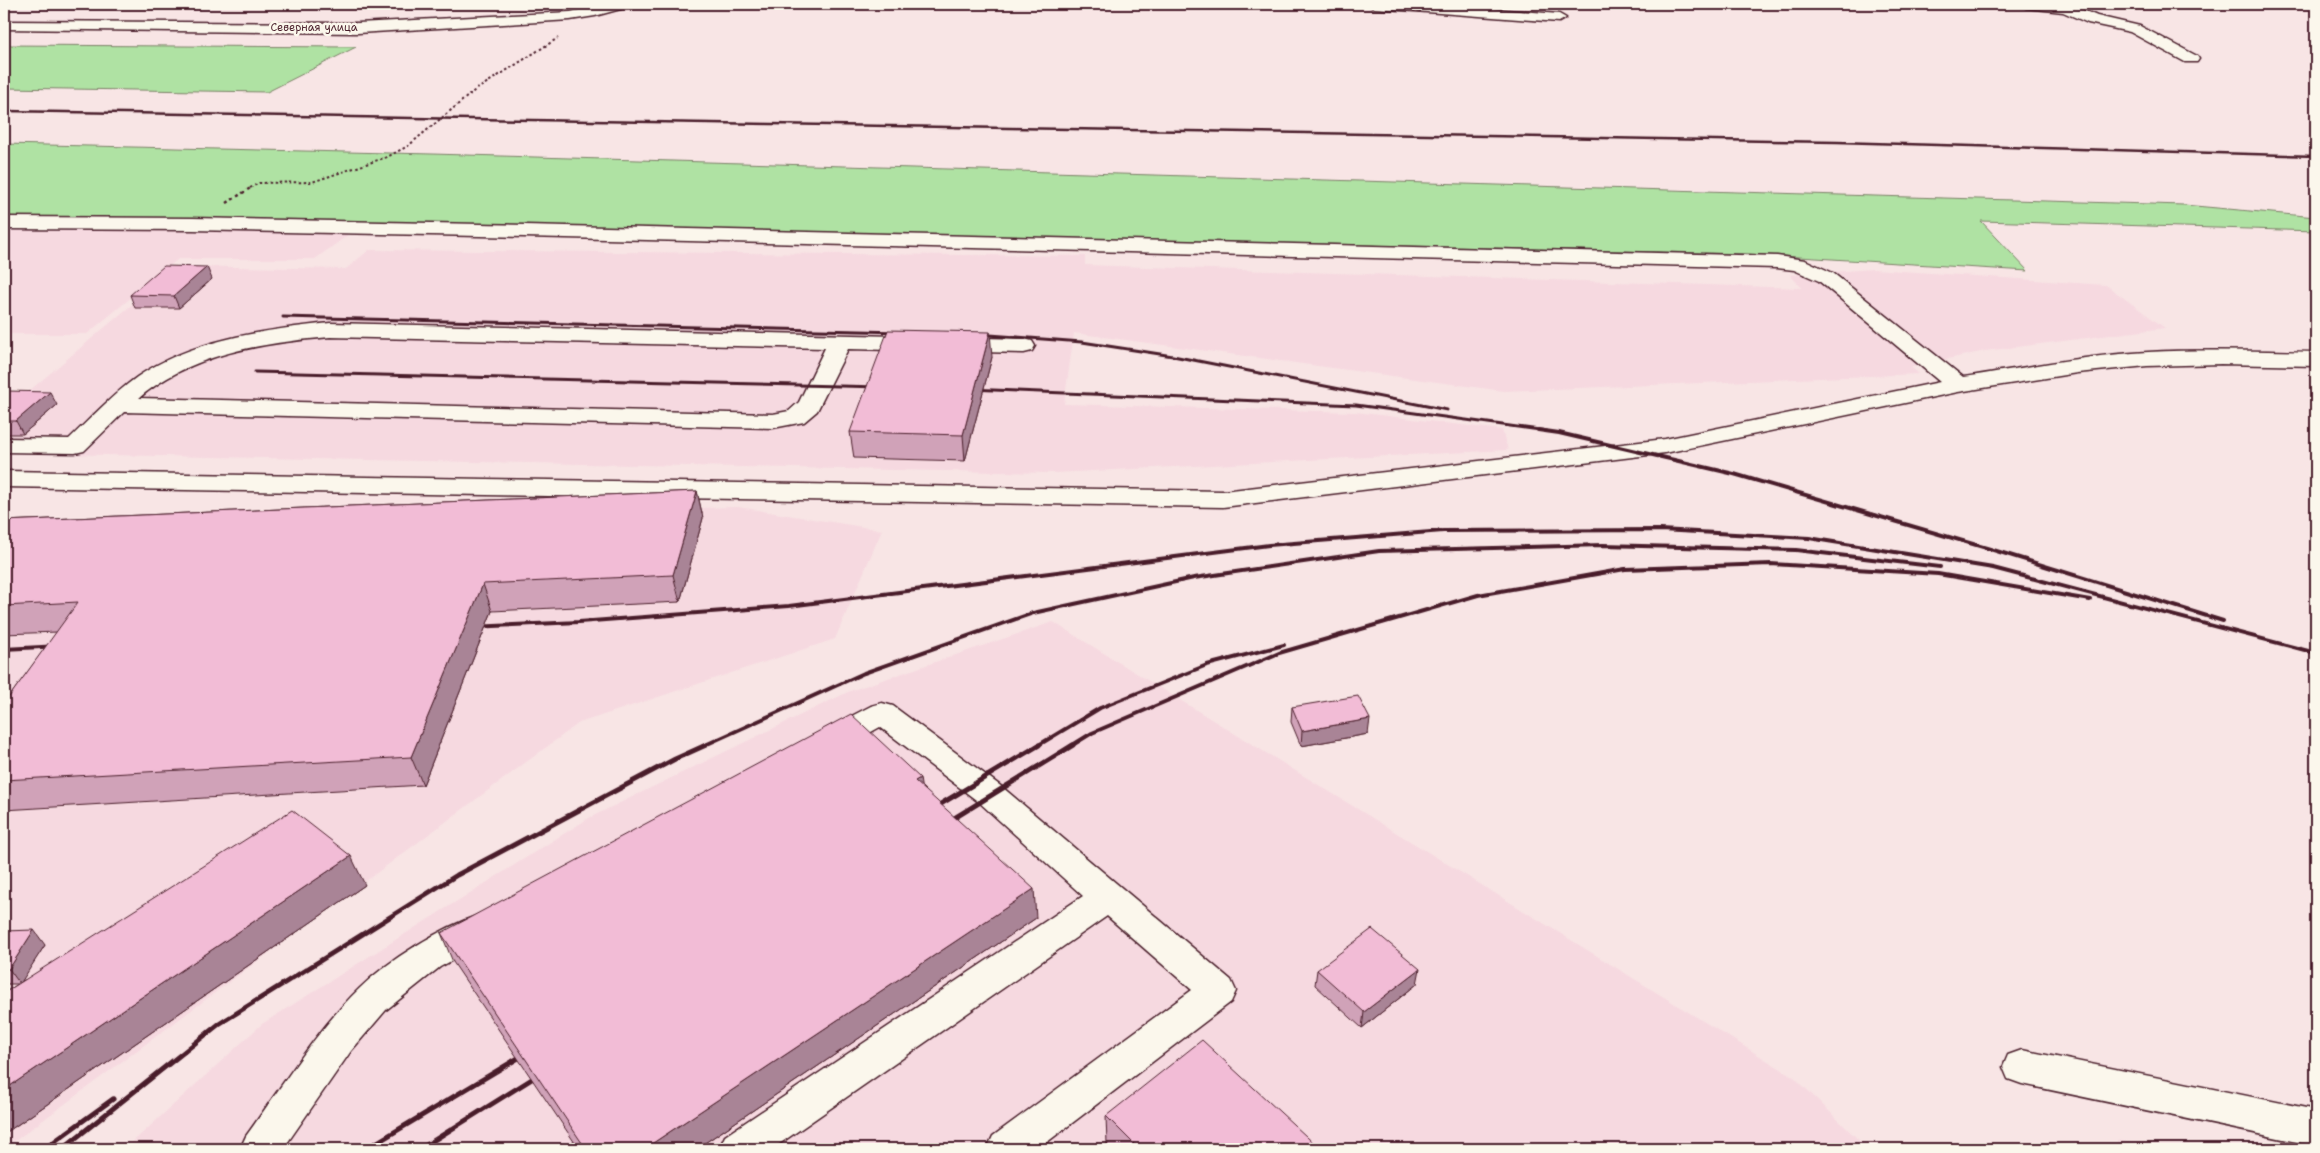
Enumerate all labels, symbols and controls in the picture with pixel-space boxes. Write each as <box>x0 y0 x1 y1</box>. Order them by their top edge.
street label: Северная улица <box>270 20 358 35</box>

